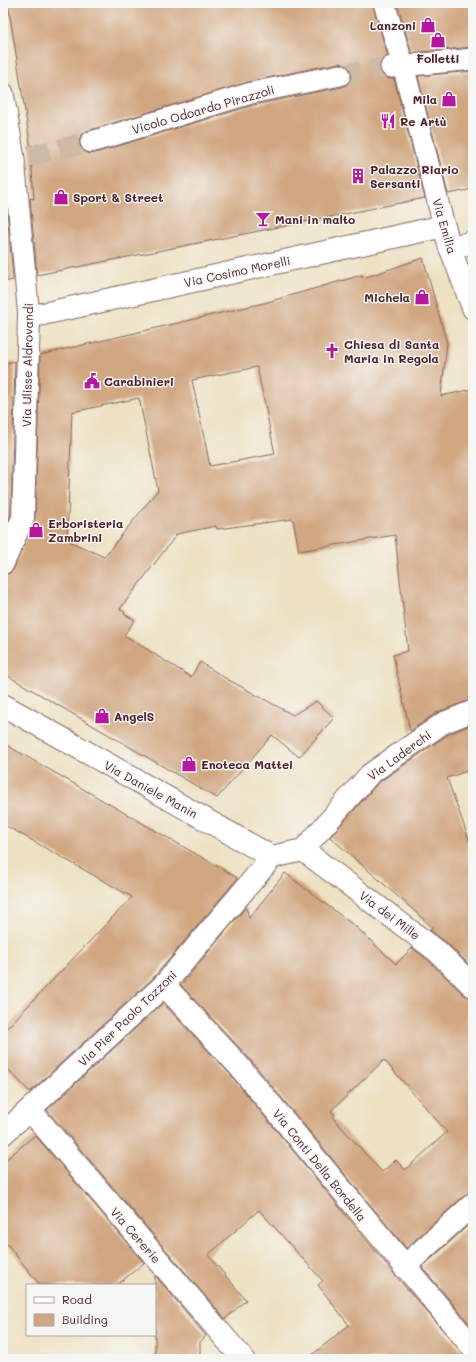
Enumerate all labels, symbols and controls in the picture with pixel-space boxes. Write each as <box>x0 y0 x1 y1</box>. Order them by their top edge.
shop icon: Lanzoni <box>419 16 437 34</box>
place label: Lanzoni <box>370 17 416 33</box>
shop icon: Folletti <box>429 31 447 49</box>
place label: Folletti <box>416 50 460 66</box>
street label: Vicolo Odoardo Pirazzoli <box>130 81 276 137</box>
shop icon: Mila <box>440 90 458 108</box>
place label: Mila <box>413 91 437 107</box>
restaurant icon: Re Artù <box>379 112 397 130</box>
place label: Re Artù <box>400 113 447 129</box>
place label: Palazzo Riario Sersanti <box>370 161 459 191</box>
building icon: Palazzo Riario Sersanti <box>349 167 367 185</box>
shop icon: Sport & Street <box>52 188 70 206</box>
place label: Sport & Street <box>73 189 163 205</box>
street label: Via Emilia <box>429 196 461 256</box>
bar icon: Mani in malto <box>254 210 272 228</box>
place label: Mani in malto <box>275 211 355 227</box>
street label: Via Cosimo Morelli <box>182 252 292 290</box>
shop icon: Michela <box>413 288 431 306</box>
place label: Michela <box>364 289 410 305</box>
street label: Via Ulisse Aldrovandi <box>18 303 36 427</box>
place label: Chiesa di Santa Maria in Regola <box>344 336 439 366</box>
church icon: Chiesa di Santa Maria in Regola <box>323 342 341 360</box>
public building icon: Carabinieri <box>83 372 101 390</box>
place label: Carabinieri <box>104 373 174 389</box>
place label: Erboristeria Zambrini <box>48 515 123 545</box>
shop icon: Erboristeria Zambrini <box>27 521 45 539</box>
shop icon: AngelS <box>93 707 111 725</box>
place label: AngelS <box>114 708 154 724</box>
street label: Via Laderchi <box>364 726 434 784</box>
shop icon: Enoteca Mattei <box>180 755 198 773</box>
place label: Enoteca Mattei <box>201 756 293 772</box>
street label: Via Daniele Manin <box>101 757 201 821</box>
street label: Via dei Mille <box>356 887 424 943</box>
street label: Via Pier Paolo Tozzoni <box>74 967 180 1069</box>
street label: Via Conti Della Bordella <box>270 1106 370 1224</box>
street label: Via Cererie <box>107 1204 165 1266</box>
legend <box>26 1284 156 1336</box>
text: Road <box>62 1291 92 1307</box>
text: Building <box>62 1311 108 1327</box>

